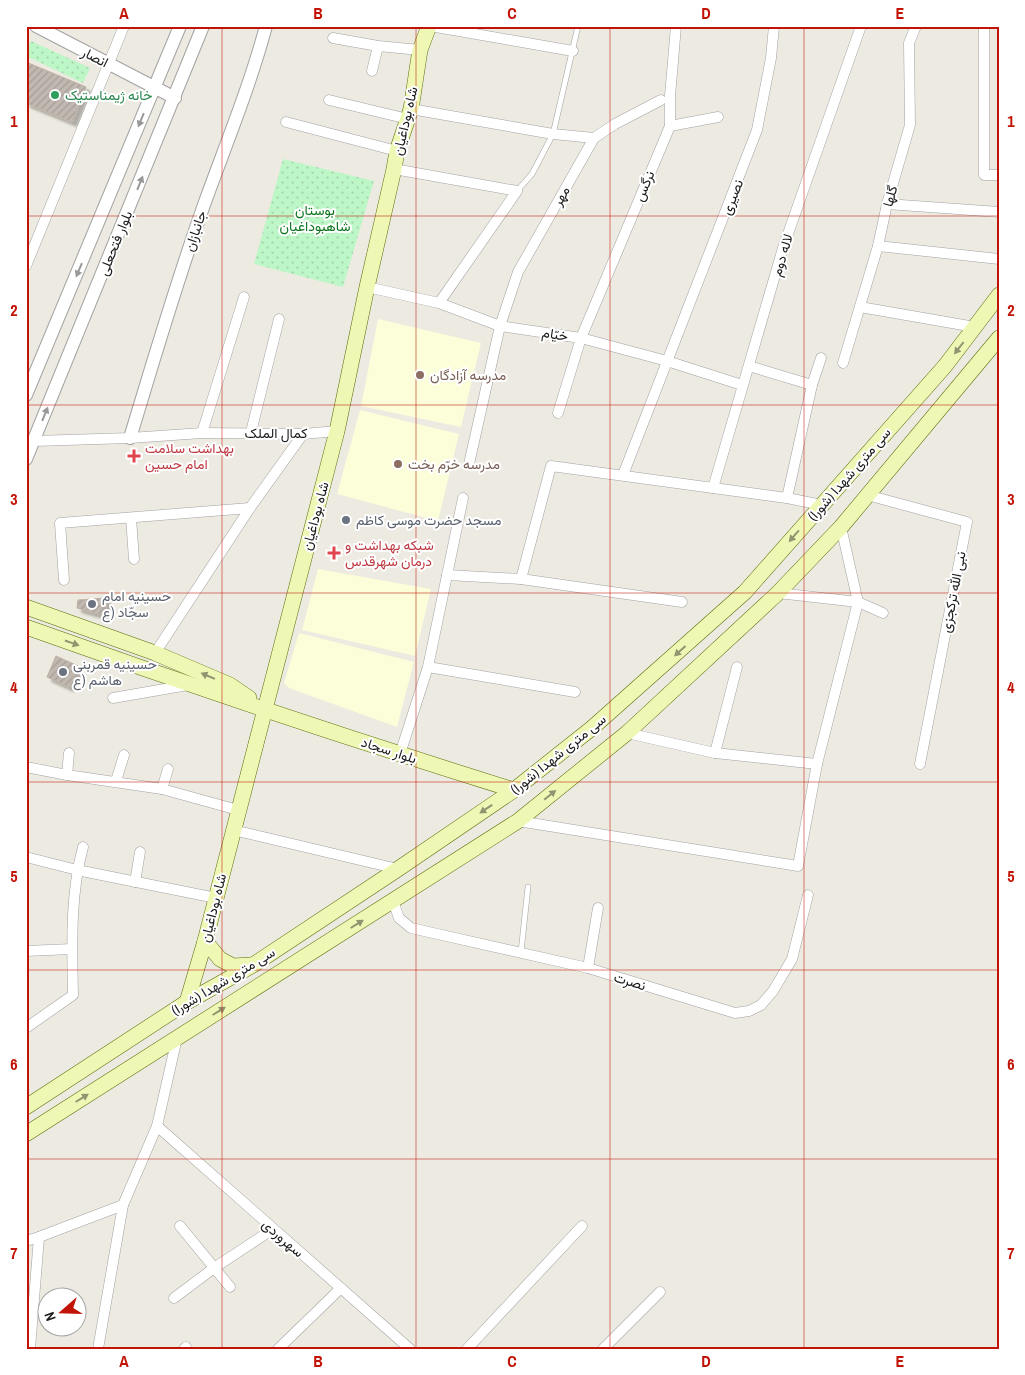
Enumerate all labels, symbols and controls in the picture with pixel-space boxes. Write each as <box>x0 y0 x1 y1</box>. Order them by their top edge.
text: A <box>119 2 129 24</box>
text: B <box>313 2 323 24</box>
text: C <box>507 2 517 24</box>
text: D <box>701 2 711 24</box>
text: E <box>896 2 905 24</box>
street label: انصار <box>78 42 111 71</box>
street label: شاه بوداغیان <box>388 85 422 157</box>
place label: خانه ژیمناستیک <box>65 86 152 104</box>
marker: خانه ژیمناستیک <box>49 89 61 101</box>
text: 1 <box>10 110 18 132</box>
text: 1 <box>1007 110 1015 132</box>
one-way arrow <box>137 113 145 128</box>
street label: نرگس <box>630 168 658 204</box>
one-way arrow <box>136 175 144 190</box>
street label: نصیری <box>717 177 747 217</box>
street label: مهر <box>548 183 574 210</box>
street label: گلها <box>879 183 901 209</box>
park label: بوستان شاهبوداغیان <box>280 201 350 235</box>
street label: بلوار فتحعلی <box>94 208 136 278</box>
street label: جانبازان <box>180 208 210 254</box>
street label: لاله دوم <box>767 231 797 279</box>
one-way arrow <box>74 263 82 277</box>
text: 2 <box>10 299 18 321</box>
text: 2 <box>1007 299 1015 321</box>
street label: خیّام <box>541 323 569 345</box>
one-way arrow <box>953 341 964 354</box>
place label: مدرسه آزادگان <box>430 366 506 384</box>
marker: مدرسه آزادگان <box>414 369 426 381</box>
one-way arrow <box>41 406 49 421</box>
street label: کمال الملک <box>245 424 308 443</box>
street label: سی متری شهدا (شورا) <box>803 424 895 524</box>
place label: بهداشت سلامت امام حسین <box>145 439 234 473</box>
marker: بهداشت سلامت امام حسین <box>127 449 141 463</box>
place label: مدرسه خرّم بخت <box>408 455 500 473</box>
marker: مدرسه خرّم بخت <box>392 458 404 470</box>
street label: شاه بوداغیان <box>297 480 333 552</box>
text: 3 <box>10 488 18 510</box>
text: 3 <box>1007 488 1015 510</box>
place label: مسجد حضرت موسی کاظم <box>356 511 502 529</box>
marker: مسجد حضرت موسی کاظم <box>340 514 352 526</box>
one-way arrow <box>789 530 800 543</box>
place label: شبکه بهداشت و درمان شهرقدس <box>345 536 434 570</box>
marker: شبکه بهداشت و درمان شهرقدس <box>327 546 341 560</box>
street label: نبی الله ترکجزی <box>936 550 970 634</box>
place label: حسینیه امام سجّاد (ع <box>102 587 171 623</box>
marker: حسینیه امام سجّاد (ع <box>86 598 98 610</box>
one-way arrow <box>65 640 80 648</box>
one-way arrow <box>674 645 686 657</box>
place label: حسینیه قمربنی هاشم (ع <box>73 655 157 691</box>
marker: حسینیه قمربنی هاشم (ع <box>57 666 69 678</box>
one-way arrow <box>201 671 215 679</box>
text: 4 <box>10 676 18 698</box>
text: 4 <box>1007 676 1015 698</box>
street label: سی متری شهدا (شورا) <box>506 710 610 798</box>
street label: بلوار سجاد <box>359 733 419 767</box>
one-way arrow <box>543 790 556 801</box>
one-way arrow <box>479 804 493 814</box>
text: 5 <box>10 865 18 887</box>
text: 5 <box>1007 865 1015 887</box>
street label: شاه بوداغیان <box>196 872 230 944</box>
one-way arrow <box>350 919 363 929</box>
street label: سی متری شهدا (شورا) <box>168 943 278 1019</box>
street label: نصرت <box>612 968 648 994</box>
one-way arrow <box>213 1006 226 1016</box>
text: 6 <box>10 1053 18 1075</box>
text: 6 <box>1007 1053 1015 1075</box>
one-way arrow <box>75 1093 89 1103</box>
street label: سهروردی <box>258 1215 308 1261</box>
text: 7 <box>10 1242 18 1264</box>
text: 7 <box>1007 1242 1015 1264</box>
north arrow <box>38 1288 88 1338</box>
text: N <box>40 1309 60 1323</box>
text: A <box>119 1350 129 1372</box>
text: B <box>313 1350 323 1372</box>
text: C <box>507 1350 517 1372</box>
text: D <box>701 1350 711 1372</box>
text: E <box>896 1350 905 1372</box>

